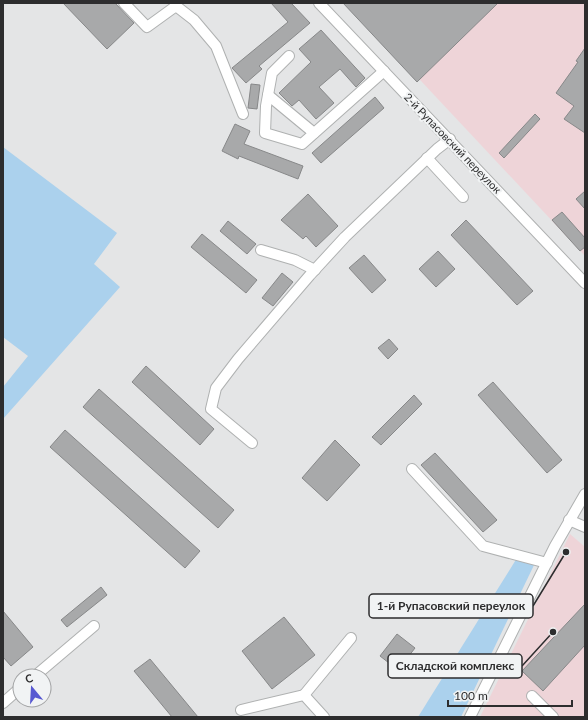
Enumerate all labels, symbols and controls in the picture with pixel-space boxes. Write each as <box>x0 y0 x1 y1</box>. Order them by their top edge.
street label: 2-й Рупасовский переулок <box>402 90 504 196</box>
callout: 1-й Рупасовский переулок <box>369 594 533 618</box>
text: 1-й Рупасовский переулок <box>377 598 526 613</box>
callout: Складской комплекс <box>388 654 522 678</box>
text: Складской комплекс <box>396 658 514 673</box>
north arrow <box>12 668 52 708</box>
text: С <box>23 670 35 685</box>
scale bar <box>448 682 572 708</box>
text: 100 m <box>454 688 488 703</box>

